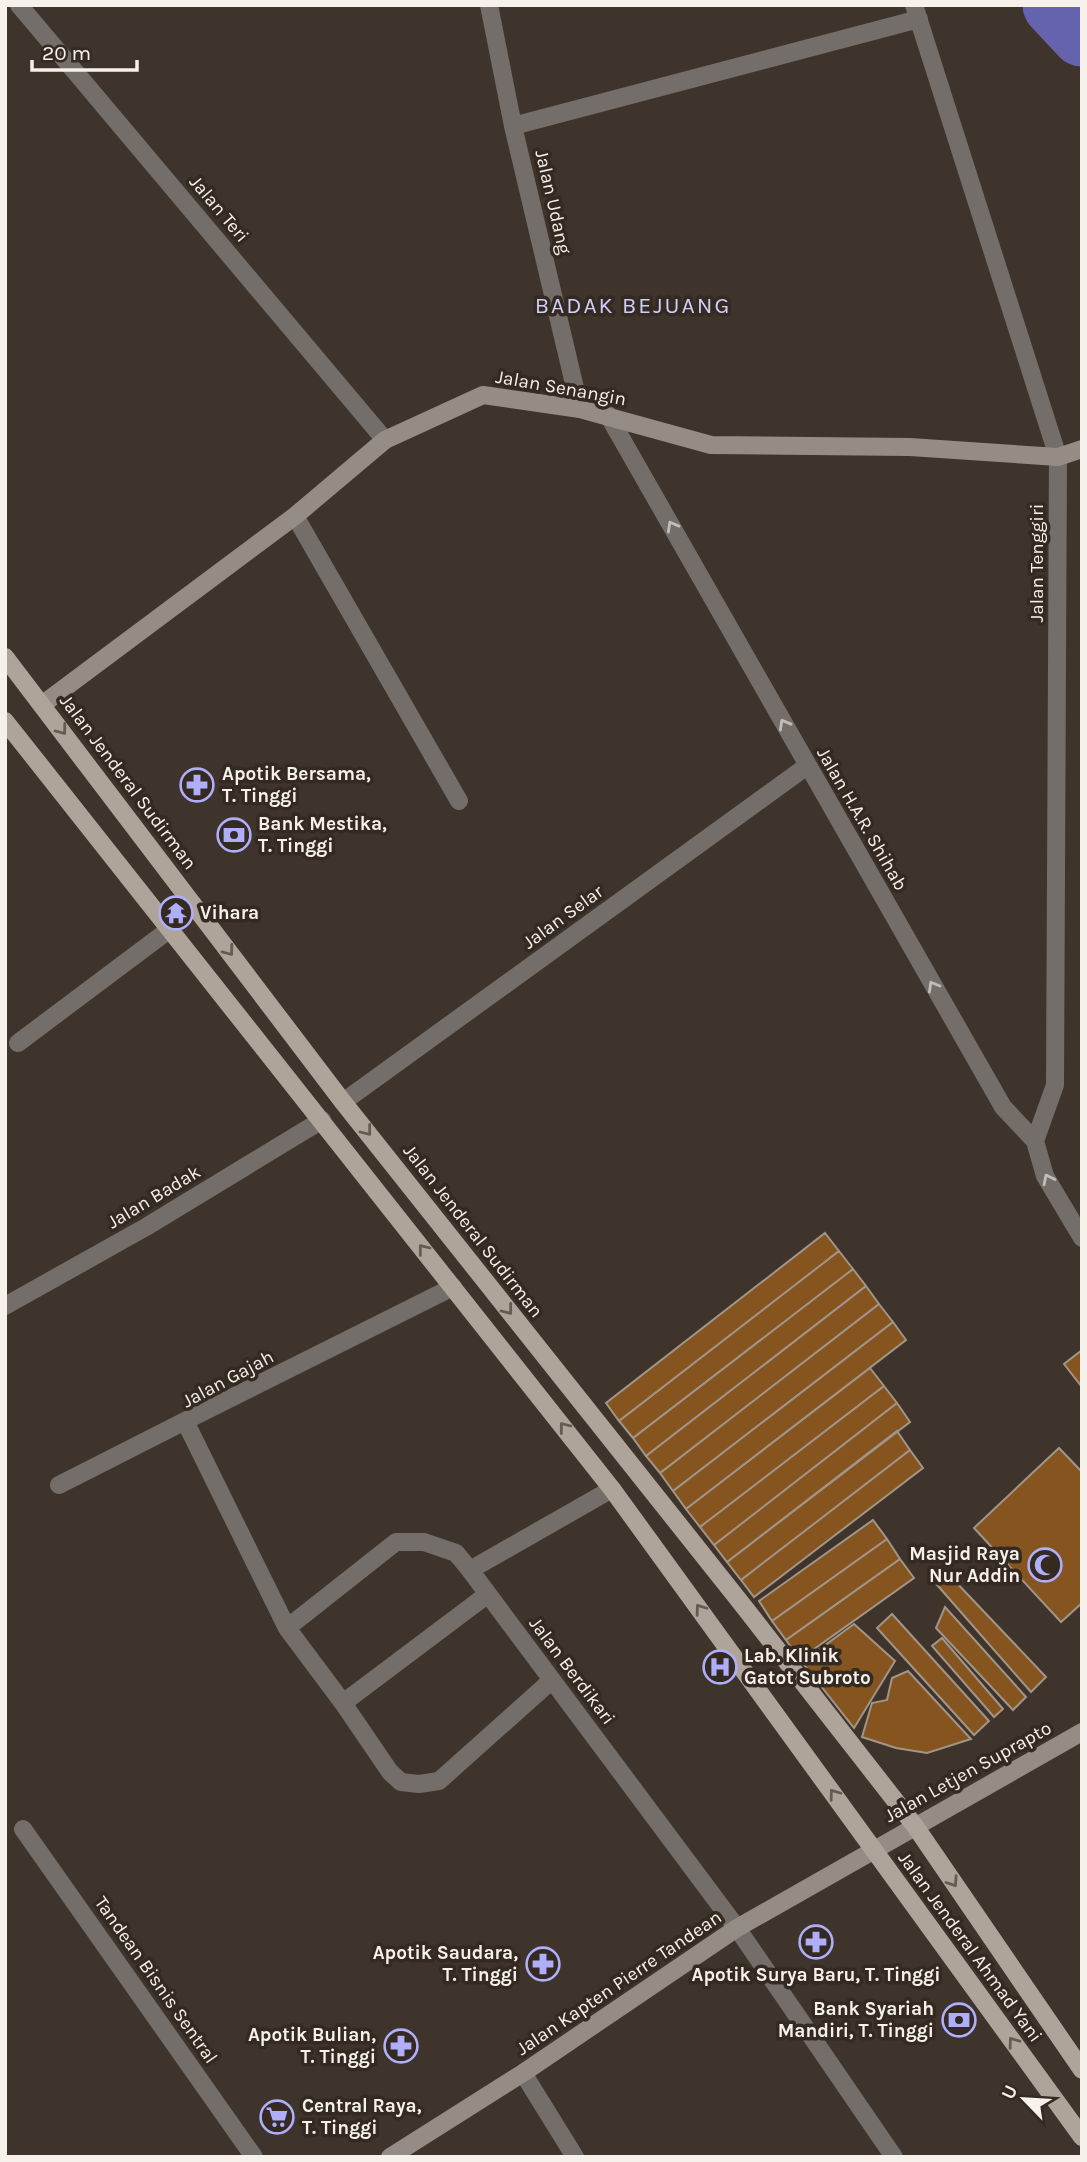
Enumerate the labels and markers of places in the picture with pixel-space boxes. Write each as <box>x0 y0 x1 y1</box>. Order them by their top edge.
place label: Apotik Bersama, T. Tinggi <box>222 763 371 807</box>
pharmacy icon: Apotik Bersama, T. Tinggi <box>178 766 216 804</box>
place label: Bank Mestika, T. Tinggi <box>258 813 387 857</box>
bank icon: Bank Mestika, T. Tinggi <box>215 816 253 854</box>
temple icon: Vihara <box>157 894 195 932</box>
place label: Vihara <box>200 902 259 924</box>
place label: Masjid Raya Nur Addin <box>909 1543 1020 1587</box>
mosque icon: Masjid Raya Nur Addin <box>1026 1546 1064 1584</box>
place label: Lab. Klinik Gatot Subroto <box>744 1645 871 1689</box>
hospital icon: Lab. Klinik Gatot Subroto <box>701 1648 739 1686</box>
pharmacy icon: Apotik Surya Baru, T. Tinggi <box>797 1923 835 1961</box>
place label: Apotik Saudara, T. Tinggi <box>373 1942 518 1986</box>
pharmacy icon: Apotik Saudara, T. Tinggi <box>524 1945 562 1983</box>
place label: Apotik Surya Baru, T. Tinggi <box>692 1964 940 1986</box>
place label: Bank Syariah Mandiri, T. Tinggi <box>778 1998 934 2042</box>
bank icon: Bank Syariah Mandiri, T. Tinggi <box>940 2001 978 2039</box>
place label: Apotik Bulian, T. Tinggi <box>248 2024 376 2068</box>
pharmacy icon: Apotik Bulian, T. Tinggi <box>382 2027 420 2065</box>
place label: Central Raya, T. Tinggi <box>302 2095 422 2139</box>
supermarket icon: Central Raya, T. Tinggi <box>258 2098 296 2136</box>

